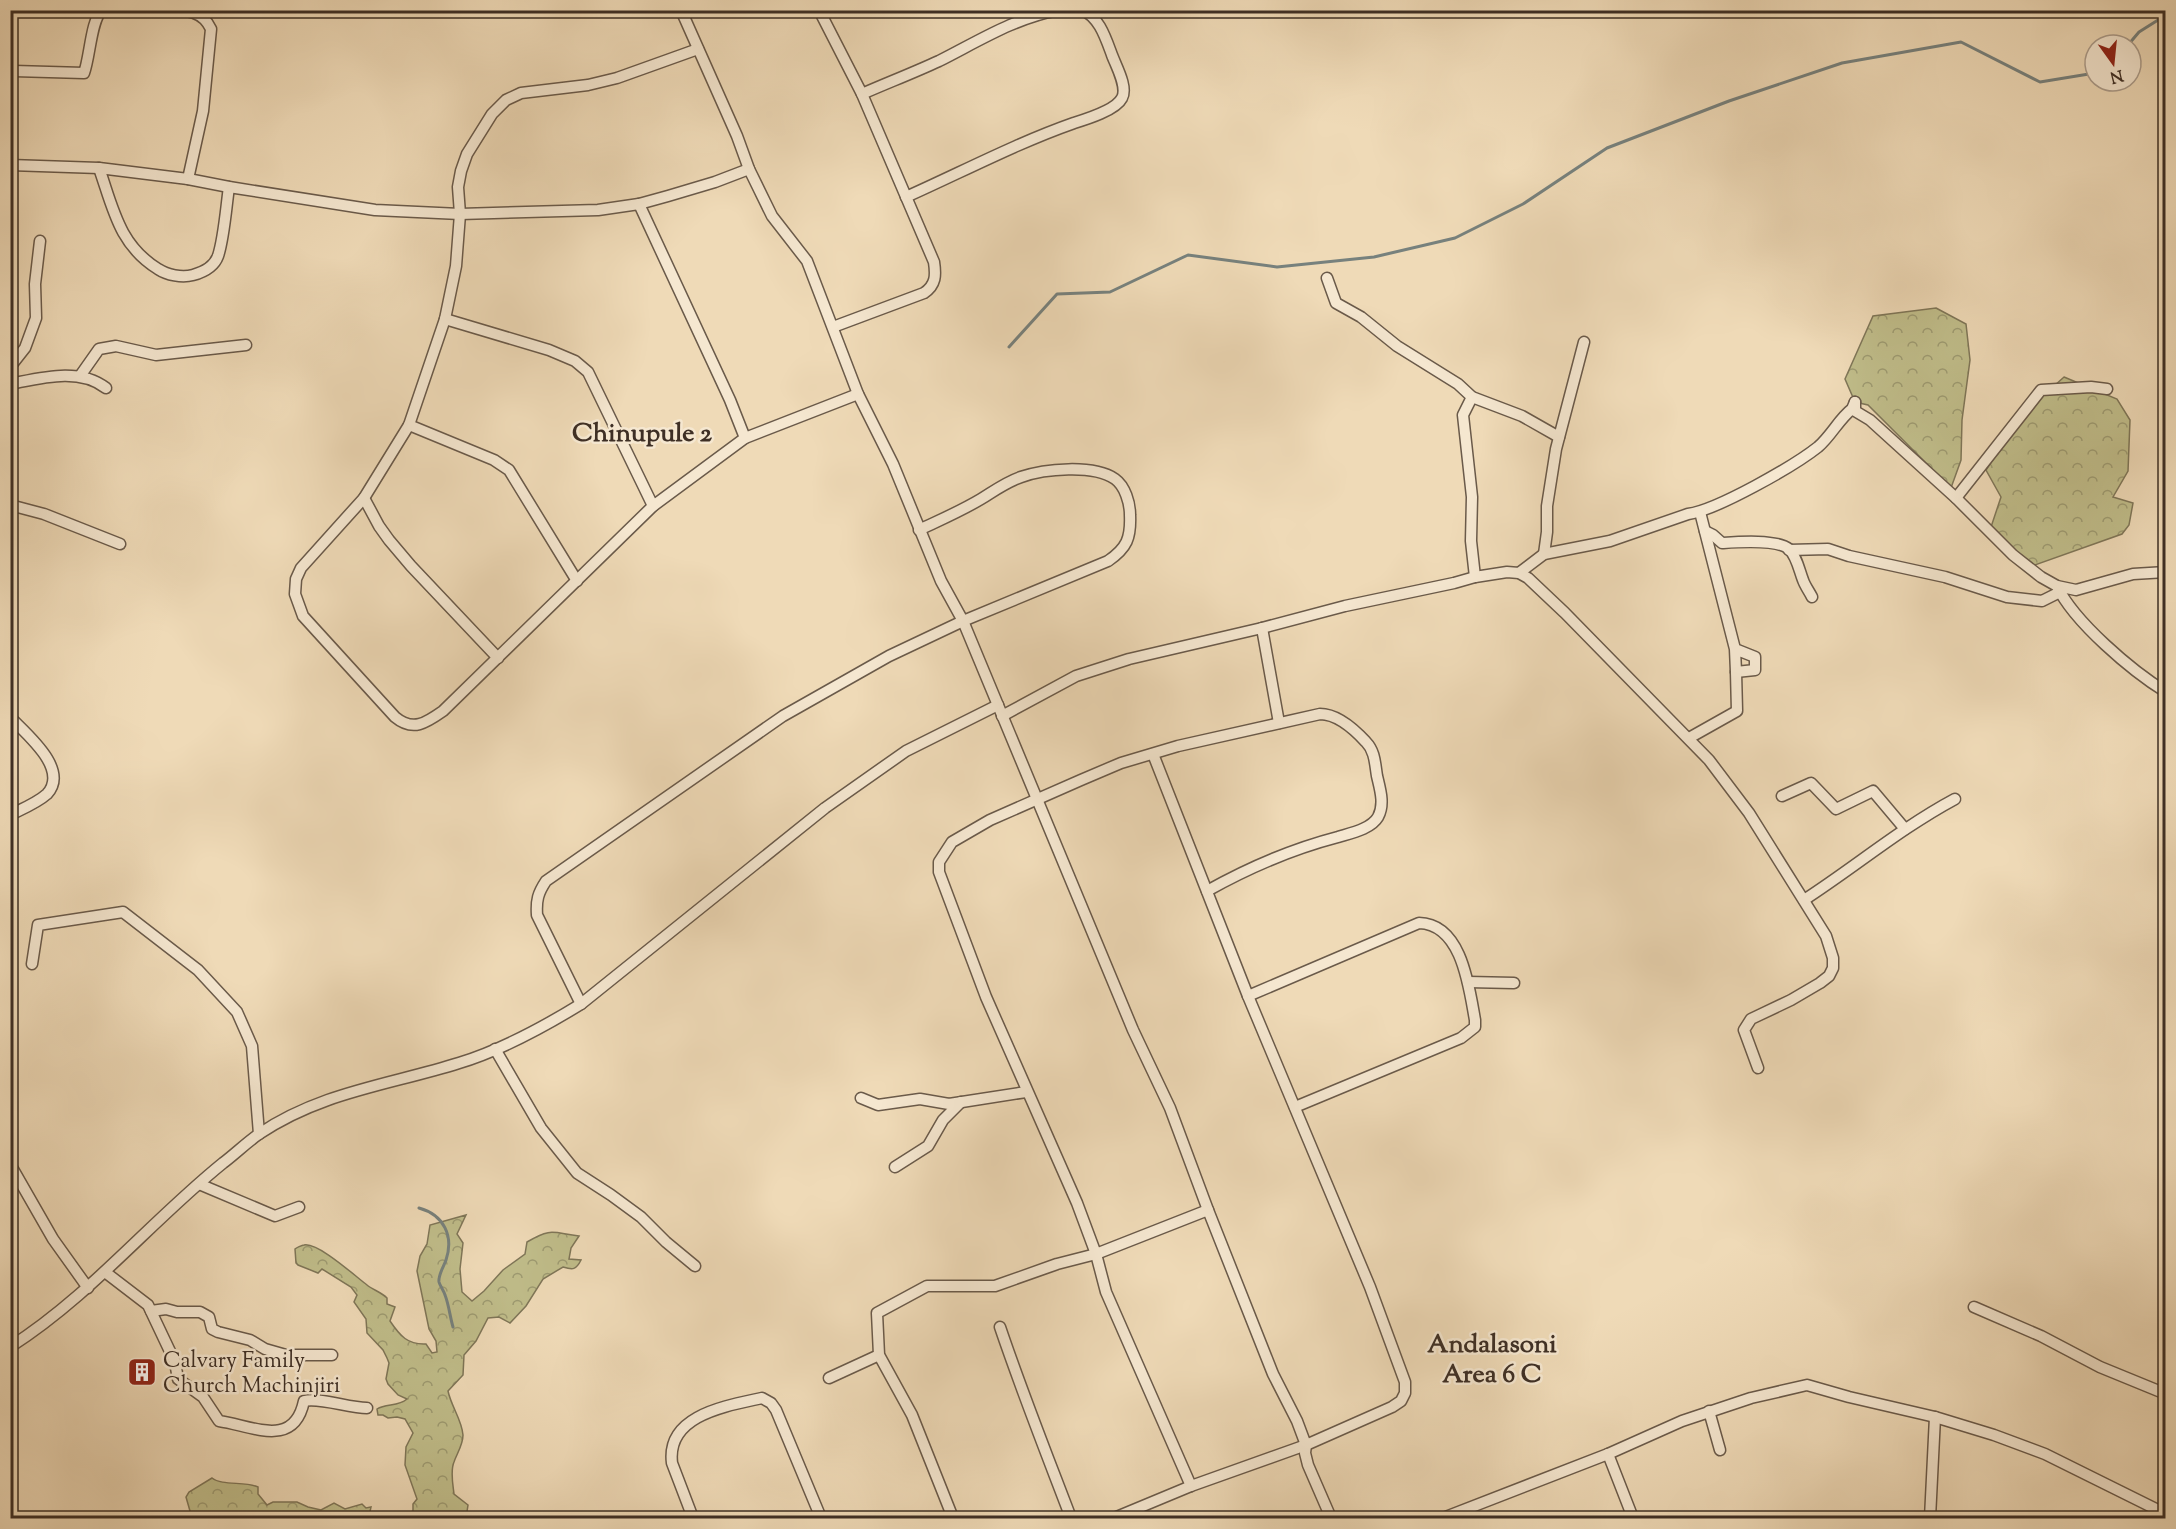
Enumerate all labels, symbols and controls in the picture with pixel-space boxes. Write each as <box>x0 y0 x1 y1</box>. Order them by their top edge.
north arrow <box>2083 33 2143 93</box>
text: N <box>2107 62 2125 88</box>
district label: Chinupule 2 <box>572 416 713 453</box>
district label: Andalasoni Area 6 C <box>1427 1327 1557 1394</box>
place label: Calvary Family Church Machinjiri <box>163 1346 340 1403</box>
building icon: Calvary Family Church Machinjiri <box>126 1356 158 1388</box>

